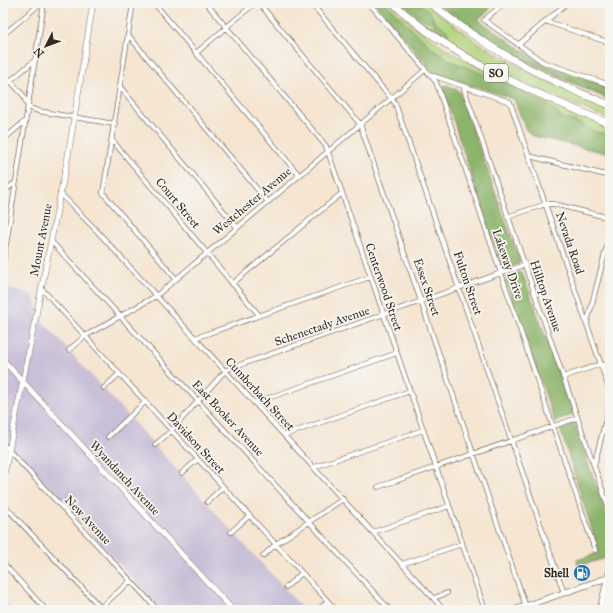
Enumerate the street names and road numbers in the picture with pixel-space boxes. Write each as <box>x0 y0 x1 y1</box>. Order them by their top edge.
road number: SO <box>484 64 508 82</box>
street label: Westchester Avenue <box>210 164 294 238</box>
street label: Court Street <box>153 175 204 232</box>
street label: Mount Avenue <box>27 202 55 278</box>
street label: Nevada Road <box>553 210 587 276</box>
street label: Lakeway Drive <box>489 227 527 301</box>
street label: Centerwood Street <box>362 241 406 333</box>
street label: Fulton Street <box>451 249 486 317</box>
street label: Essex Street <box>411 256 444 318</box>
street label: Hilltop Avenue <box>527 258 565 334</box>
street label: Schenectady Avenue <box>273 303 371 349</box>
street label: Cumberbach Street <box>223 355 298 434</box>
street label: East Booker Avenue <box>189 377 267 459</box>
street label: Davidson Street <box>164 409 229 477</box>
street label: Wyandanch Avenue <box>87 438 163 518</box>
street label: New Avenue <box>62 493 114 547</box>

